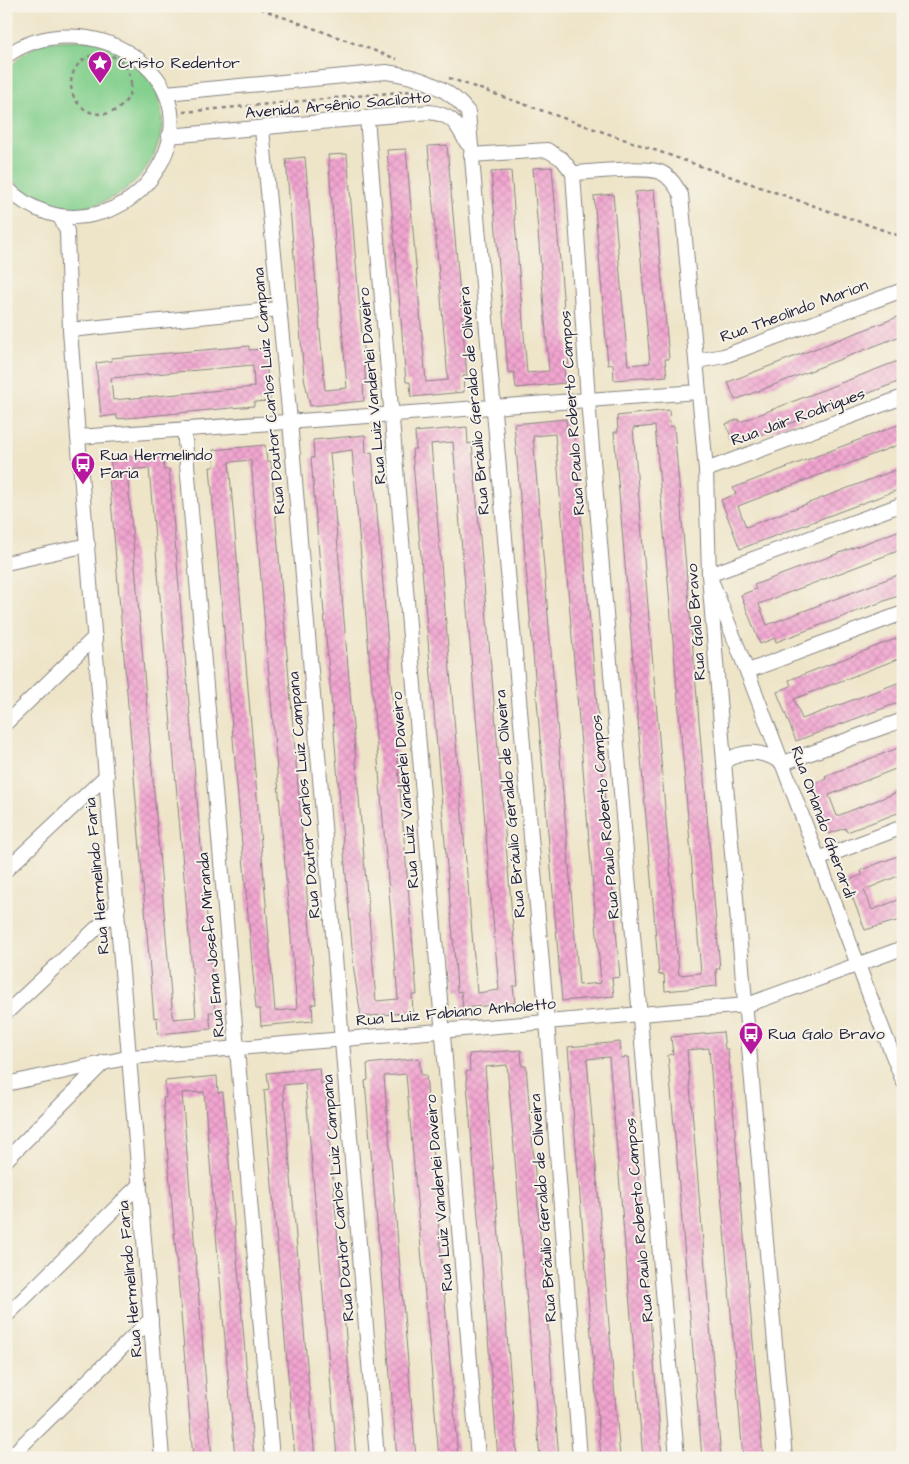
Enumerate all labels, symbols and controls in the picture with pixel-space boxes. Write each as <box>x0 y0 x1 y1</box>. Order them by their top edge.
place icon: Cristo Redentor <box>87 50 113 84</box>
place label: Cristo Redentor <box>118 52 240 74</box>
street label: Avenida Arsênio Sacilotto <box>244 86 432 124</box>
street label: Rua Doutor Carlos Luiz Campana <box>247 267 291 515</box>
street label: Rua Theolindo Marion <box>717 274 871 348</box>
street label: Rua Bráulio Geraldo de Oliveira <box>453 286 495 516</box>
street label: Rua Luiz Vanderlei Daveiro <box>352 287 392 485</box>
street label: Rua Paulo Roberto Campos <box>554 310 590 516</box>
street label: Rua Jair Rodrigues <box>728 383 868 452</box>
place label: Rua Hermelindo Faria <box>100 444 213 484</box>
bus stop icon: Rua Hermelindo Faria <box>70 451 96 485</box>
street label: Rua Galo Bravo <box>681 563 711 681</box>
street label: Rua Doutor Carlos Luiz Campana <box>282 671 326 919</box>
street label: Rua Bráulio Geraldo de Oliveira <box>489 689 531 919</box>
street label: Rua Luiz Vanderlei Daveiro <box>385 691 425 889</box>
street label: Rua Paulo Roberto Campos <box>585 714 625 920</box>
street label: Rua Orlando Gherardi <box>785 743 861 901</box>
street label: Rua Hermelindo Faria <box>79 797 115 955</box>
street label: Rua Ema Josefa Miranda <box>192 852 230 1038</box>
street label: Rua Luiz Fabiano Anholetto <box>355 992 557 1032</box>
bus stop icon: Rua Galo Bravo <box>738 1021 764 1055</box>
place label: Rua Galo Bravo <box>768 1023 885 1045</box>
street label: Rua Doutor Carlos Luiz Campana <box>316 1074 360 1322</box>
street label: Rua Bráulio Geraldo de Oliveira <box>524 1093 562 1323</box>
street label: Rua Luiz Vanderlei Daveiro <box>419 1094 459 1292</box>
street label: Rua Paulo Roberto Campos <box>619 1117 659 1323</box>
street label: Rua Hermelindo Faria <box>112 1200 148 1358</box>

